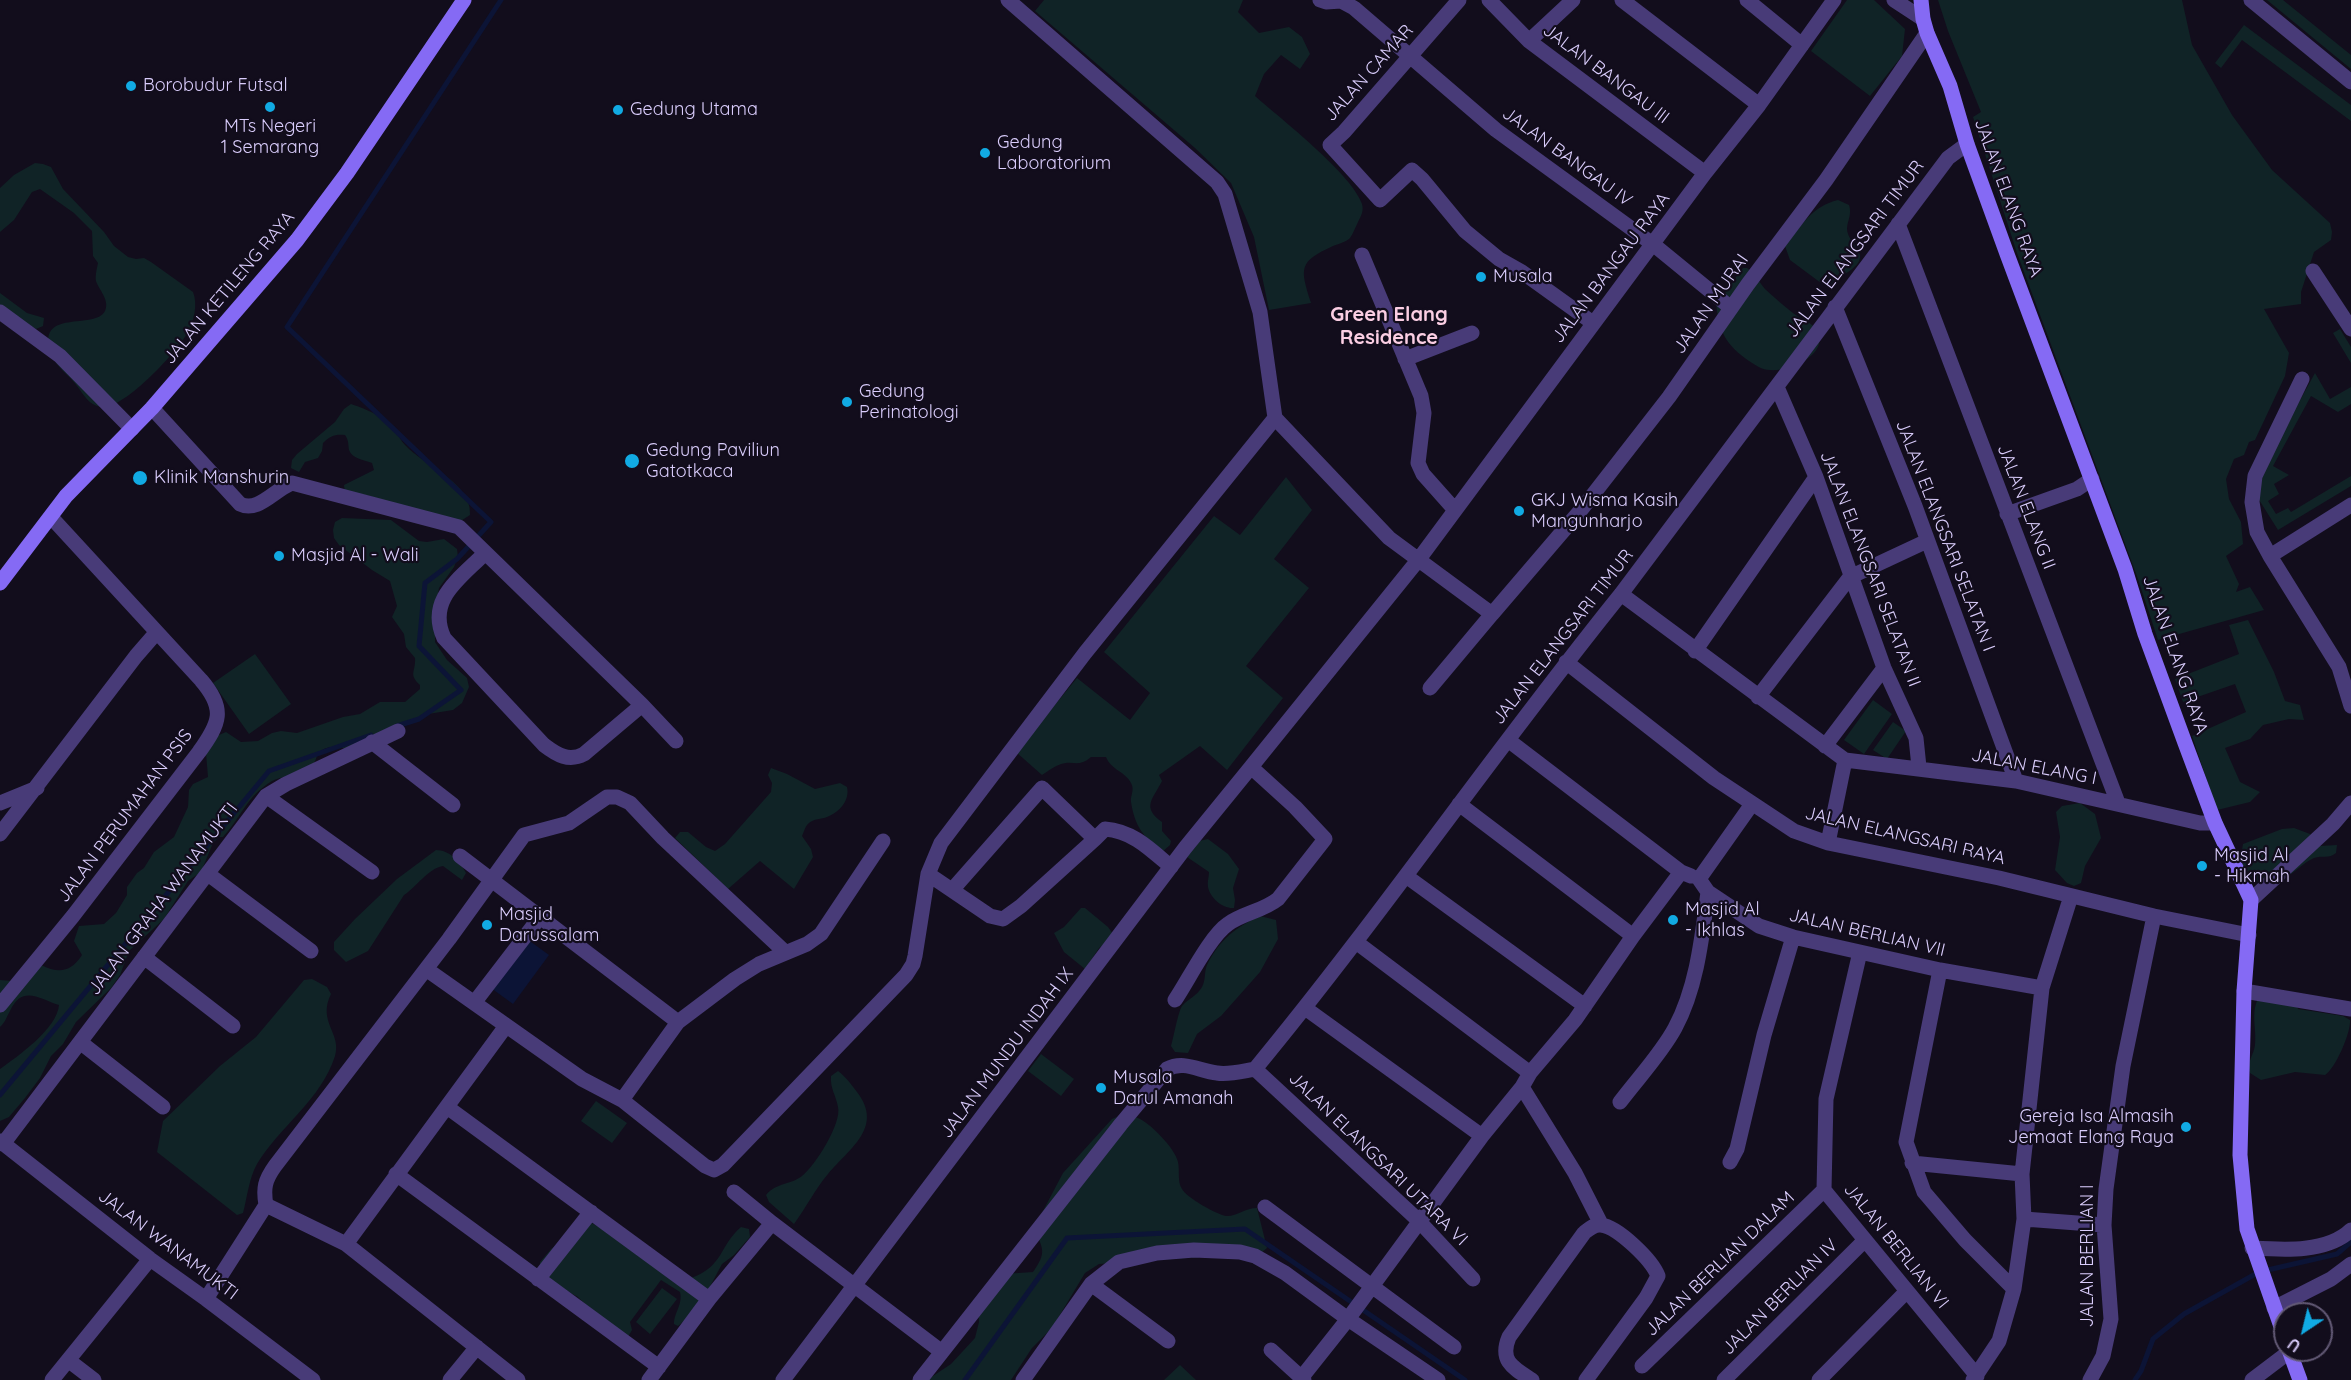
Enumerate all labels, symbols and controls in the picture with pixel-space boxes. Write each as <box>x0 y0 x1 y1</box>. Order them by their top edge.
street label: JALAN BANGAU III <box>1539 19 1673 129</box>
street label: JALAN CAMAR <box>1320 20 1418 126</box>
place label: Borobudur Futsal <box>143 75 288 97</box>
marker: Borobudur Futsal <box>124 79 138 93</box>
place label: Gedung Utama <box>630 99 758 121</box>
marker: MTs Negeri 1 Semarang <box>263 100 277 114</box>
marker: Gedung Utama <box>611 103 625 117</box>
street label: JALAN BANGAU IV <box>1498 103 1636 211</box>
place label: MTs Negeri 1 Semarang <box>221 116 319 158</box>
street label: JALAN ELANG RAYA <box>1969 116 2047 280</box>
place label: Gedung Laboratorium <box>997 132 1111 174</box>
marker: Gedung Laboratorium <box>978 146 992 160</box>
street label: JALAN ELANGSARI TIMUR <box>1781 156 1929 342</box>
street label: JALAN BANGAU RAYA <box>1547 188 1675 348</box>
street label: JALAN KETILENG RAYA <box>159 207 299 369</box>
street label: JALAN MURAI <box>1669 250 1753 358</box>
place label: Musala <box>1493 266 1553 288</box>
marker: Musala <box>1474 270 1488 284</box>
district label: Green Elang Residence <box>1330 303 1448 350</box>
place label: Gedung Perinatologi <box>859 381 959 424</box>
marker: Gedung Perinatologi <box>840 395 854 409</box>
street label: JALAN ELANGSARI SELATAN I <box>1891 417 1999 655</box>
place label: Gedung Paviliun Gatotkaca <box>646 440 780 482</box>
street label: JALAN ELANG II <box>1992 442 2060 572</box>
street label: JALAN ELANGSARI SELATAN II <box>1815 448 1925 690</box>
marker: Gedung Paviliun Gatotkaca <box>623 452 641 470</box>
place label: Klinik Manshurin <box>154 467 289 489</box>
marker: Klinik Manshurin <box>131 469 149 487</box>
place label: GKJ Wisma Kasih Mangunharjo <box>1531 490 1678 532</box>
marker: GKJ Wisma Kasih Mangunharjo <box>1512 504 1526 518</box>
place label: Masjid Al - Wali <box>291 545 419 567</box>
street label: JALAN ELANGSARI TIMUR <box>1488 545 1638 729</box>
marker: Masjid Al - Wali <box>272 549 286 563</box>
street label: JALAN ELANG RAYA <box>2138 573 2212 737</box>
street label: JALAN PERUMAHAN PSIS <box>53 725 197 907</box>
street label: JALAN ELANG I <box>1969 744 2099 790</box>
street label: JALAN GRAHA WANAMUKTI <box>84 799 242 999</box>
street label: JALAN ELANGSARI RAYA <box>1803 802 2007 870</box>
place label: Masjid Al - Hikmah <box>2214 845 2290 888</box>
marker: Masjid Al - Hikmah <box>2195 859 2209 873</box>
place label: Masjid Al - Ikhlas <box>1685 899 1760 942</box>
place label: Masjid Darussalam <box>499 904 599 946</box>
street label: JALAN BERLIAN VII <box>1787 905 1947 961</box>
marker: Masjid Al - Ikhlas <box>1666 913 1680 927</box>
marker: Masjid Darussalam <box>480 918 494 932</box>
street label: JALAN MUNDU INDAH IX <box>936 964 1078 1142</box>
place label: Musala Darul Amanah <box>1113 1067 1234 1110</box>
street label: JALAN ELANGSARI UTARA VI <box>1284 1068 1472 1250</box>
marker: Musala Darul Amanah <box>1094 1081 1108 1095</box>
place label: Gereja Isa Almasih Jemaat Elang Raya <box>2008 1106 2174 1148</box>
marker: Gereja Isa Almasih Jemaat Elang Raya <box>2179 1120 2193 1134</box>
street label: JALAN BERLIAN VI <box>1839 1179 1953 1313</box>
street label: JALAN BERLIAN I <box>2077 1184 2099 1328</box>
street label: JALAN WANAMUKTI <box>94 1185 242 1305</box>
street label: JALAN BERLIAN DALAM <box>1641 1187 1799 1341</box>
street label: JALAN BERLIAN IV <box>1718 1235 1842 1359</box>
north arrow <box>2273 1302 2333 1362</box>
text: U <box>2283 1334 2304 1357</box>

